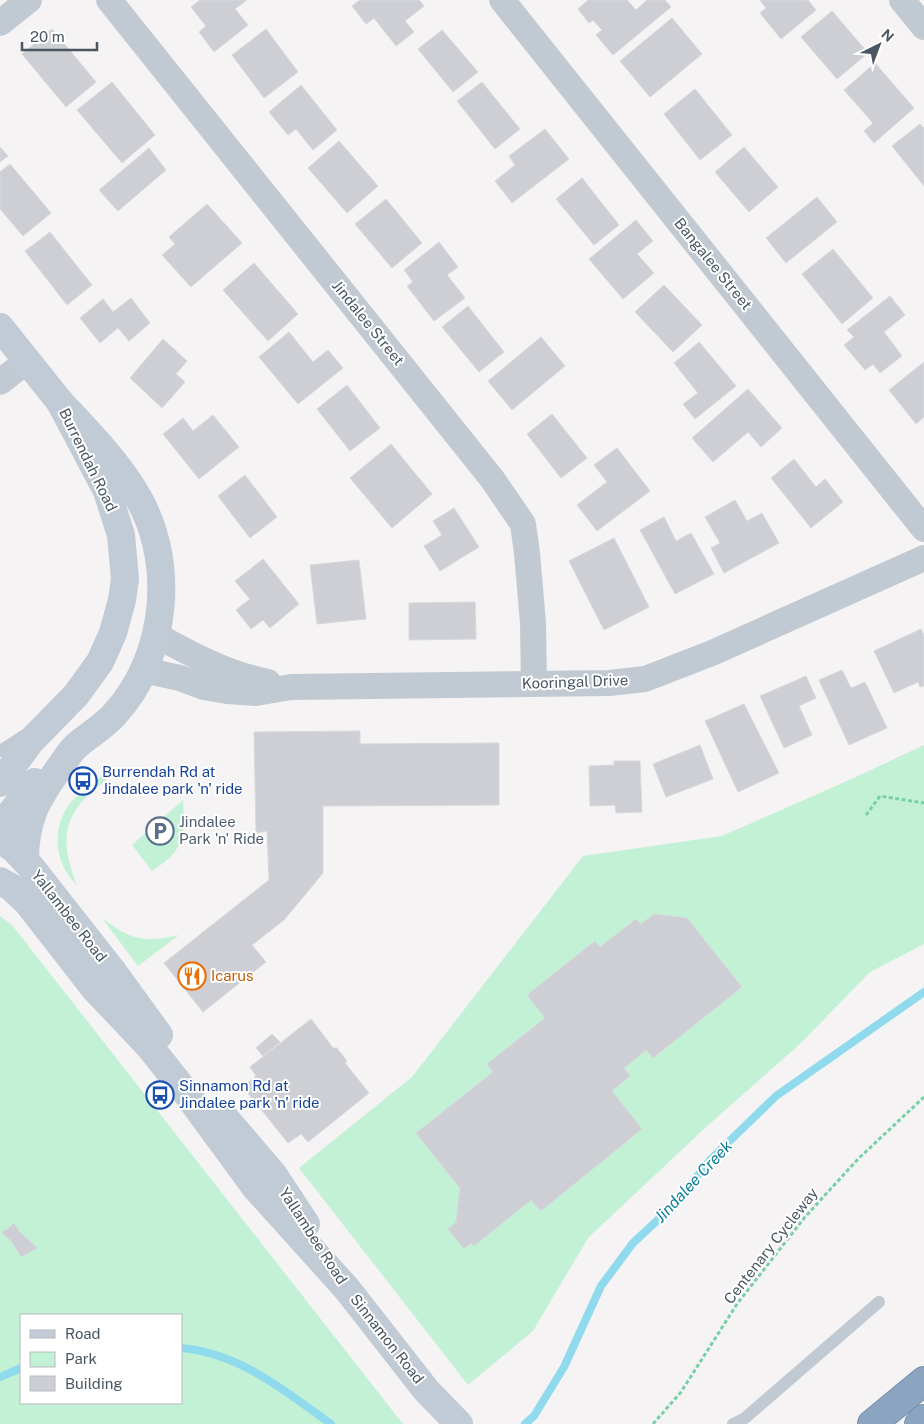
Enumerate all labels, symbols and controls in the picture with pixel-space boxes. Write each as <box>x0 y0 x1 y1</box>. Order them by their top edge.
scale bar <box>22 20 98 52</box>
north arrow <box>854 20 904 70</box>
text: N <box>878 26 897 45</box>
text: 20 m <box>30 28 65 45</box>
street label: Bangalee Street <box>671 214 756 313</box>
street label: Jindalee Street <box>329 277 408 369</box>
street label: Burrendah Road <box>56 405 121 514</box>
street label: Kooringal Drive <box>521 671 629 692</box>
place label: Burrendah Rd at Jindalee park 'n' ride <box>102 763 243 797</box>
bus stop icon: Burrendah Rd at Jindalee park 'n' ride <box>68 766 98 796</box>
place label: Jindalee Park 'n' Ride <box>179 813 264 847</box>
parking icon: Jindalee Park 'n' Ride <box>145 816 175 846</box>
street label: Yallambee Road <box>28 867 110 965</box>
restaurant icon: Icarus <box>177 961 207 991</box>
place label: Icarus <box>211 967 254 984</box>
place label: Sinnamon Rd at Jindalee park 'n' ride <box>179 1077 320 1111</box>
bus stop icon: Sinnamon Rd at Jindalee park 'n' ride <box>145 1080 175 1110</box>
water label: Jindalee Creek <box>651 1136 736 1226</box>
street label: Yallambee Road <box>276 1184 351 1287</box>
street label: Centenary Cycleway <box>720 1184 821 1307</box>
street label: Sinnamon Road <box>347 1291 428 1387</box>
legend <box>20 1314 182 1404</box>
text: Road <box>65 1325 101 1342</box>
text: Park <box>65 1350 97 1367</box>
text: Building <box>65 1375 123 1392</box>

